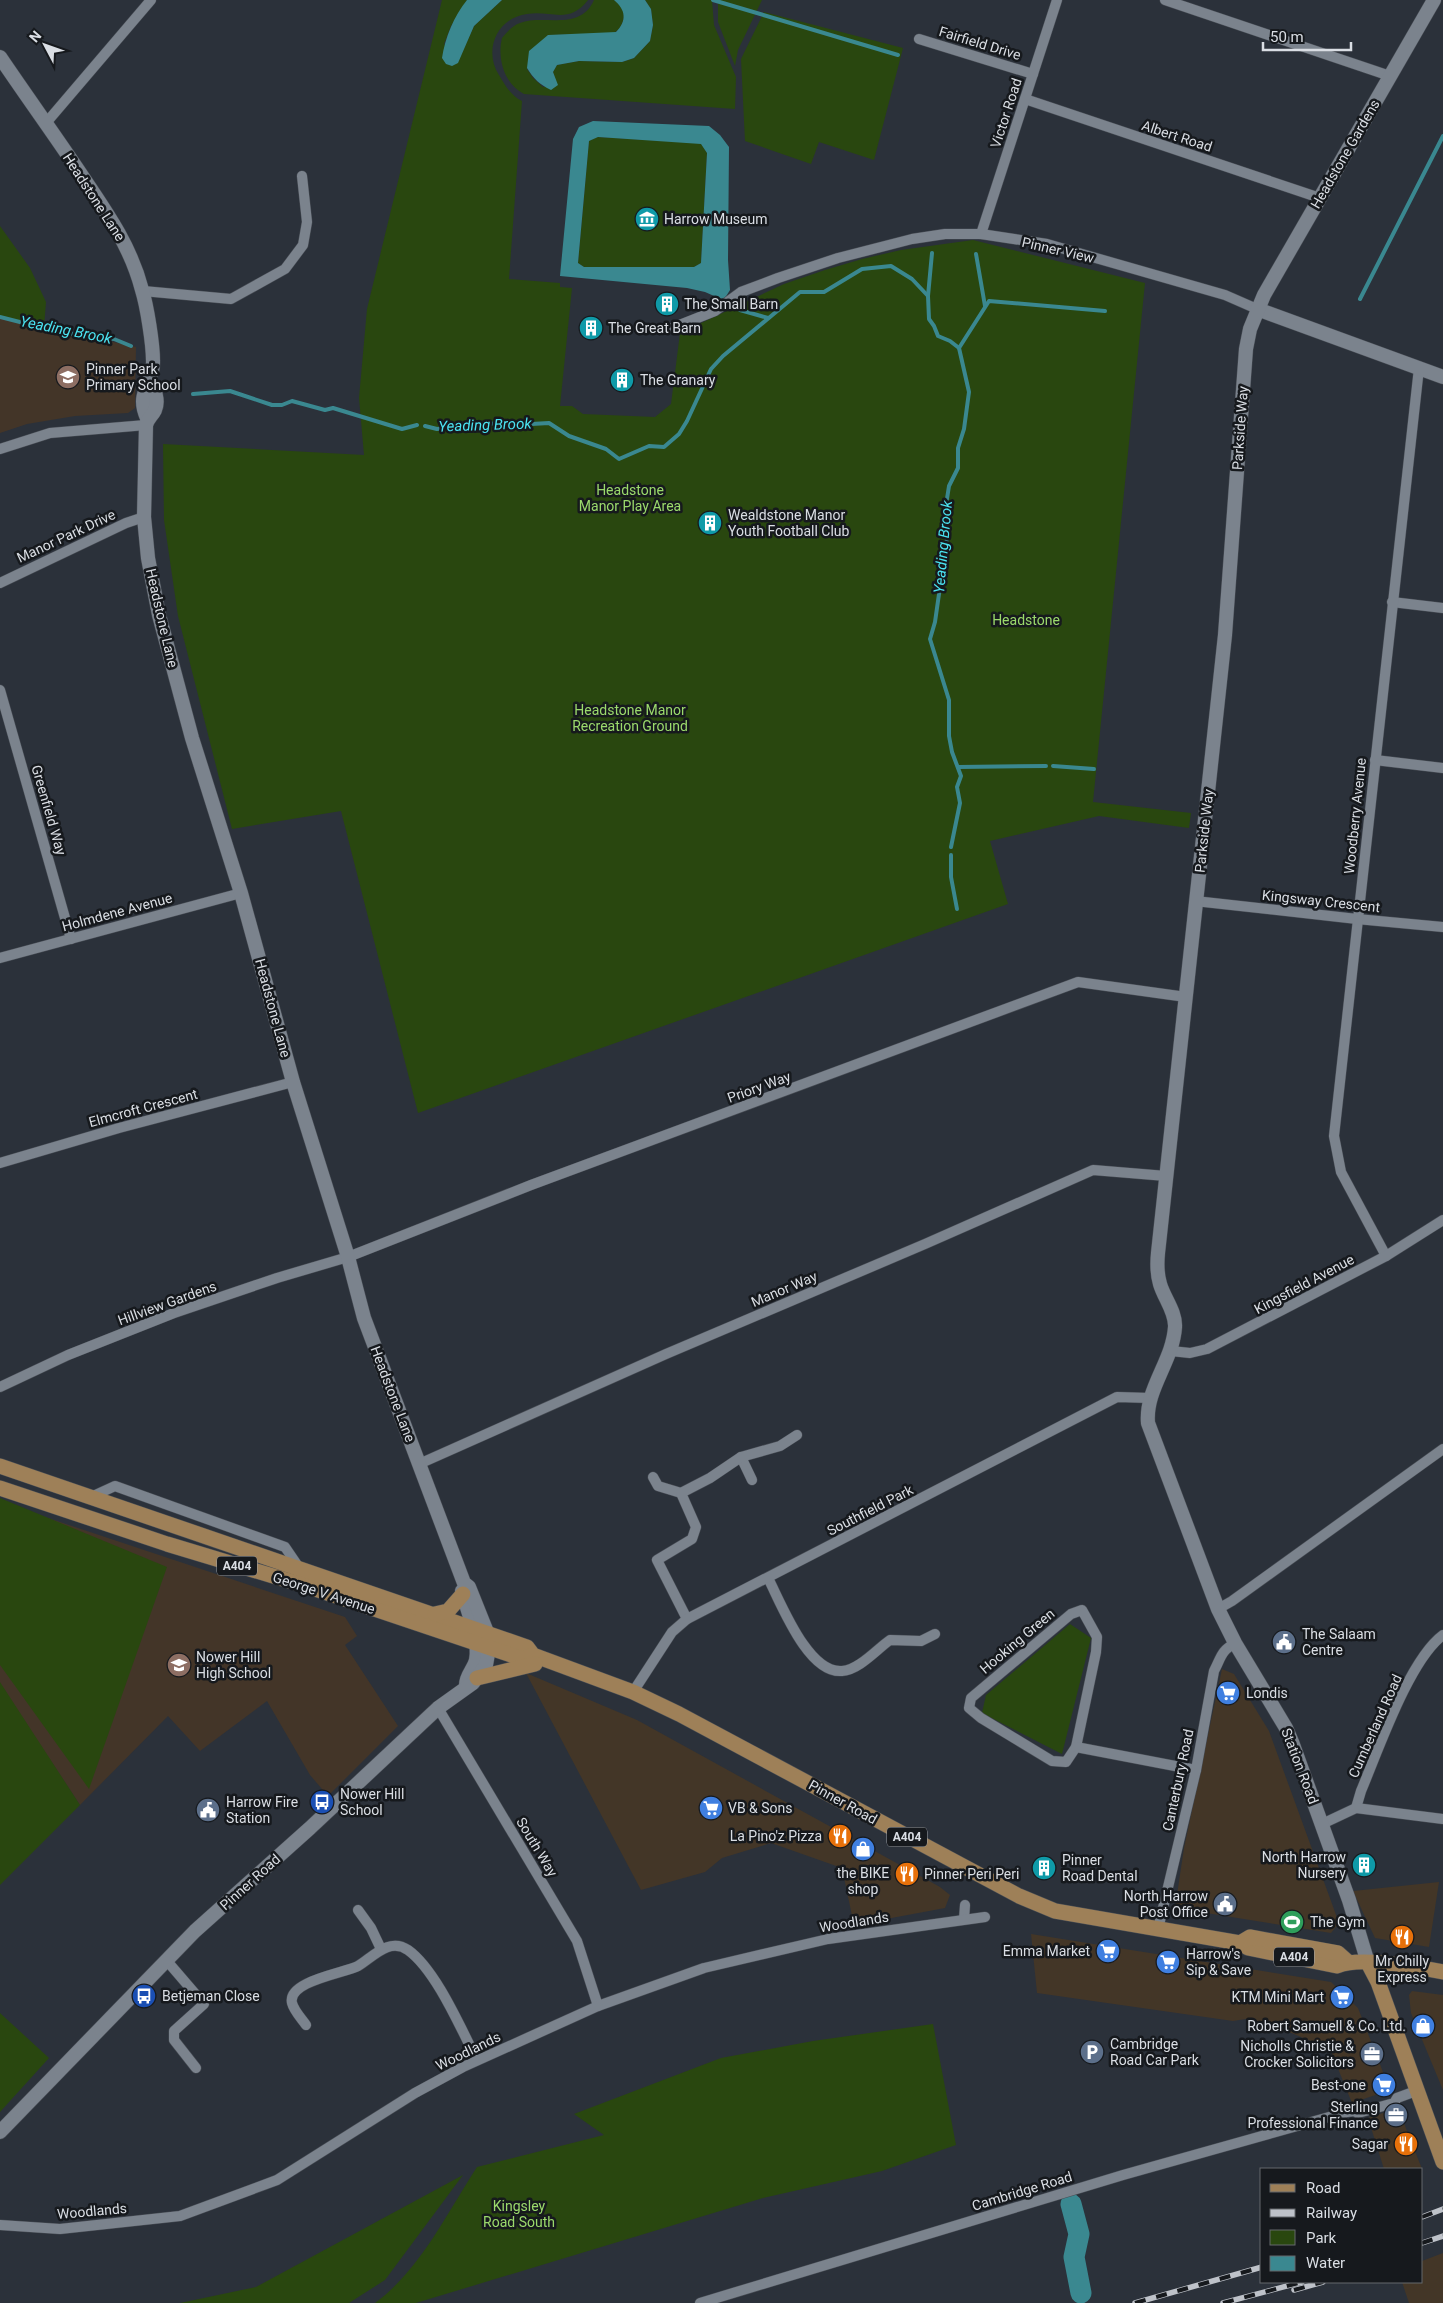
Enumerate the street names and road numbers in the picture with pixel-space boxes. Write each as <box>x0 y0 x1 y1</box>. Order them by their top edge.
street label: Fairfield Drive <box>937 23 1023 63</box>
street label: Victor Road <box>987 76 1025 150</box>
street label: Headstone Gardens <box>1307 97 1383 211</box>
street label: Albert Road <box>1140 117 1214 155</box>
street label: Headstone Lane <box>60 150 128 244</box>
street label: Pinner View <box>1020 234 1096 266</box>
street label: Parkside Way <box>1229 385 1251 470</box>
street label: Manor Park Drive <box>14 506 118 566</box>
street label: Headstone Lane <box>143 567 181 669</box>
street label: Woodberry Avenue <box>1341 757 1369 875</box>
street label: Greenfield Way <box>28 763 70 857</box>
street label: Parkside Way <box>1192 788 1216 874</box>
street label: Kingsway Crescent <box>1261 887 1381 915</box>
street label: Holmdene Avenue <box>60 890 174 934</box>
street label: Headstone Lane <box>252 957 294 1059</box>
street label: Priory Way <box>725 1068 793 1106</box>
street label: Elmcroft Crescent <box>87 1086 200 1130</box>
street label: Kingsfield Avenue <box>1251 1251 1357 1317</box>
street label: Manor Way <box>749 1268 820 1310</box>
street label: Hillview Gardens <box>115 1278 219 1328</box>
street label: Headstone Lane <box>367 1344 419 1444</box>
street label: Southfield Park <box>824 1481 917 1539</box>
road number: A404 <box>217 1556 257 1575</box>
street label: George V Avenue <box>271 1569 377 1617</box>
street label: Hooking Green <box>977 1605 1057 1677</box>
street label: Cumberland Road <box>1345 1672 1405 1780</box>
street label: Station Road <box>1278 1726 1322 1806</box>
street label: Canterbury Road <box>1159 1728 1197 1832</box>
street label: Pinner Road <box>806 1777 880 1827</box>
street label: South Way <box>513 1815 561 1880</box>
road number: A404 <box>887 1828 927 1846</box>
street label: Pinner Road <box>217 1851 283 1913</box>
street label: Woodlands <box>818 1909 890 1935</box>
road number: A404 <box>1274 1948 1314 1966</box>
street label: Woodlands <box>433 2028 503 2074</box>
street label: Cambridge Road <box>970 2168 1074 2214</box>
street label: Woodlands <box>56 2200 128 2222</box>

